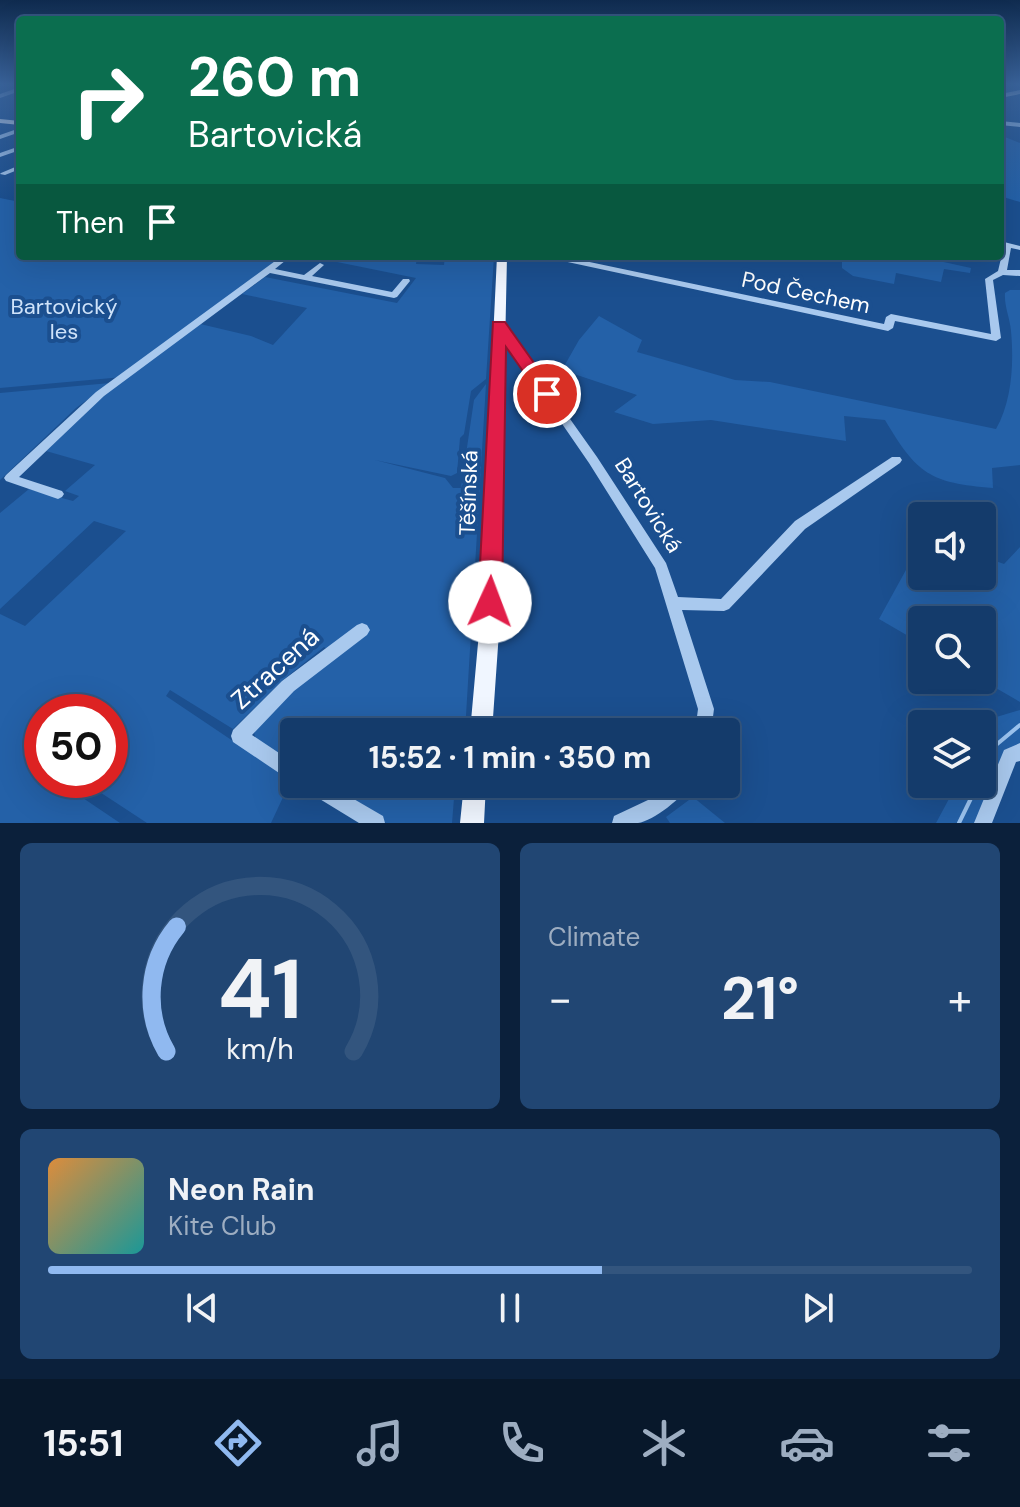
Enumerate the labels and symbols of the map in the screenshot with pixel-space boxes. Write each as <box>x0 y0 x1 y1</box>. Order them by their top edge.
street label: Pod Čechem <box>739 265 873 320</box>
park label: Bartovický les <box>11 292 117 346</box>
pin <box>513 360 581 428</box>
street label: Těšínská <box>453 450 484 536</box>
street label: Bartovická <box>608 452 689 558</box>
position arrow <box>448 560 532 644</box>
street label: Ztracená <box>224 620 326 716</box>
speed limit sign: 50 <box>24 694 128 798</box>

